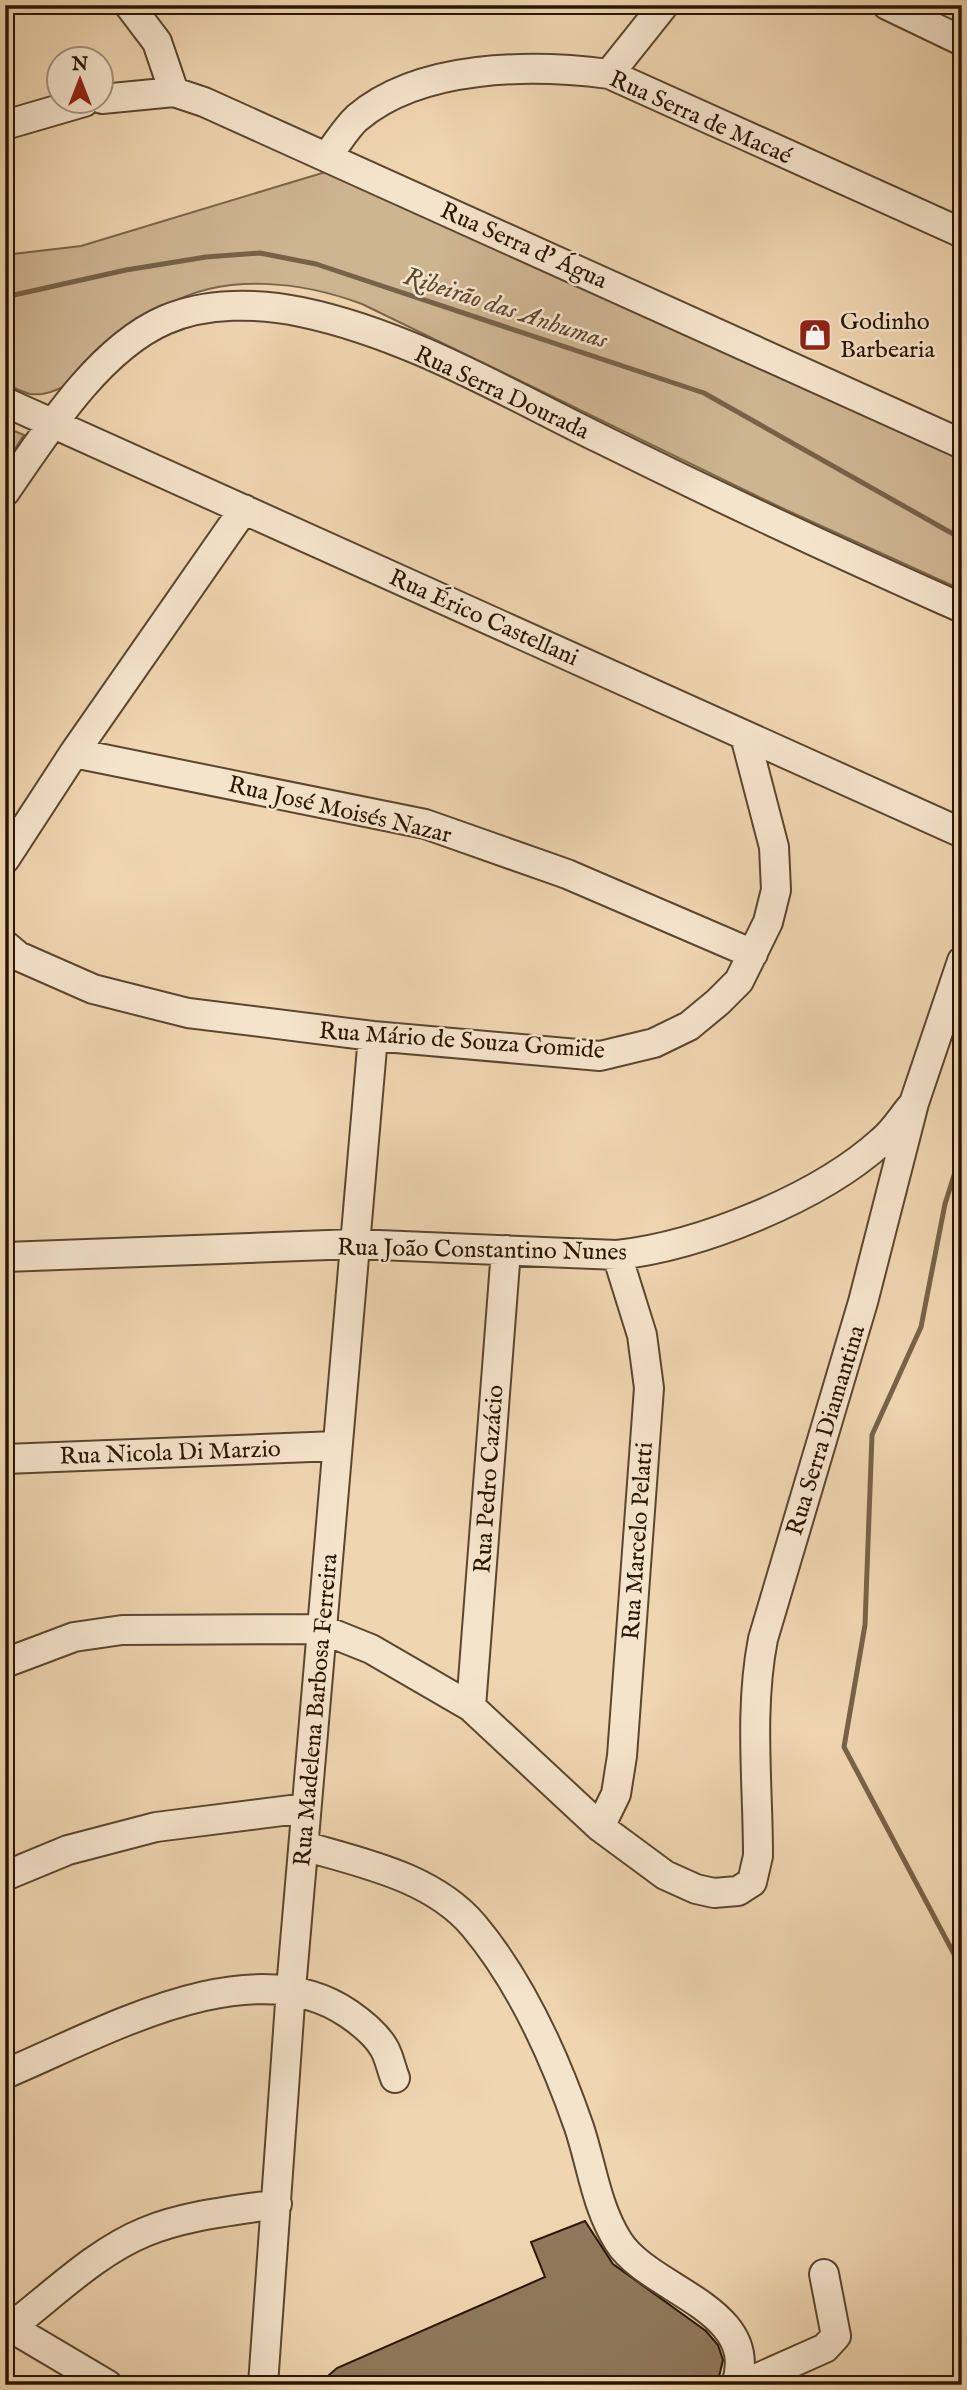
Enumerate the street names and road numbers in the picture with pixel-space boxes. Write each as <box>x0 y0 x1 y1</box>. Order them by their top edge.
street label: Rua Serra de Macaé <box>604 64 796 172</box>
street label: Rua Serra d' Água <box>435 196 612 297</box>
street label: Rua Serra Dourada <box>409 339 594 448</box>
street label: Rua Érico Castellani <box>384 563 583 674</box>
street label: Rua José Moisés Nazar <box>225 770 455 851</box>
street label: Rua Mário de Souza Gomide <box>318 1016 606 1067</box>
street label: Rua João Constantino Nunes <box>337 1232 627 1269</box>
street label: Rua Serra Diamantina <box>780 1321 873 1539</box>
street label: Rua Pedro Cazácio <box>467 1384 512 1575</box>
street label: Rua Nicola Di Marzio <box>59 1434 281 1473</box>
street label: Rua Marcelo Pelatti <box>616 1441 661 1641</box>
street label: Rua Madelena Barbosa Ferreira <box>287 1552 346 1868</box>

